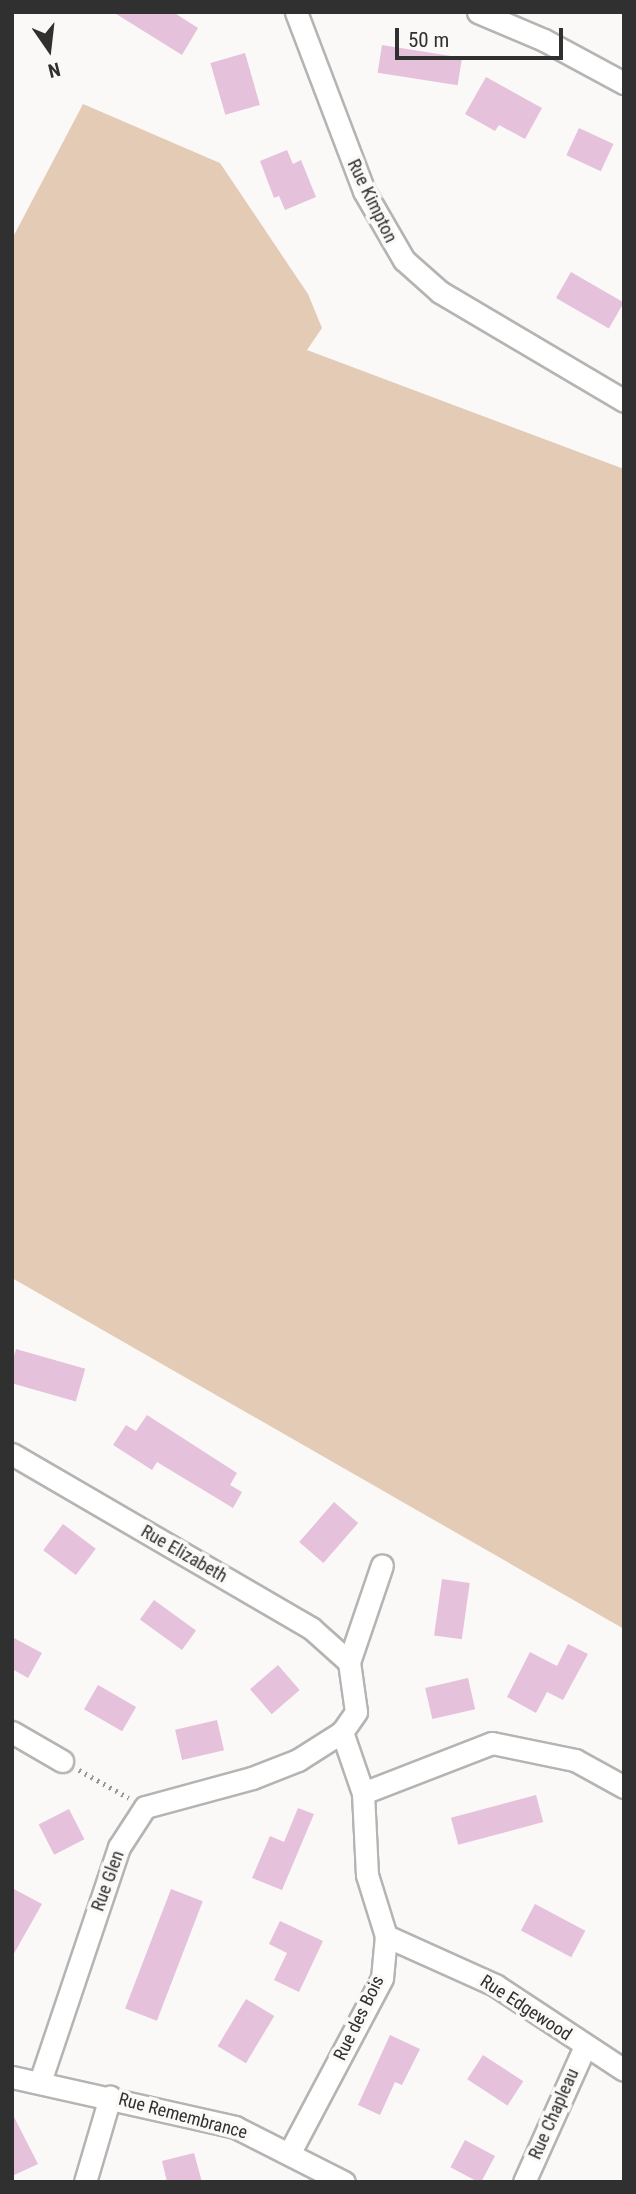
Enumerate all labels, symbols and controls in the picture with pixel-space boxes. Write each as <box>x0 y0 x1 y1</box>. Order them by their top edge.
north arrow <box>14 14 84 84</box>
scale bar <box>398 14 566 58</box>
text: 50 m <box>408 28 449 52</box>
text: N <box>46 57 63 82</box>
street label: Rue Kimpton <box>343 156 401 246</box>
street label: Rue Elizabeth <box>137 1521 231 1587</box>
street label: Rue Glen <box>87 1848 129 1914</box>
street label: Rue Edgewood <box>476 1970 576 2046</box>
street label: Rue des Bois <box>329 1972 389 2064</box>
street label: Rue Chapleau <box>524 2065 584 2163</box>
street label: Rue Remembrance <box>116 2088 250 2144</box>

